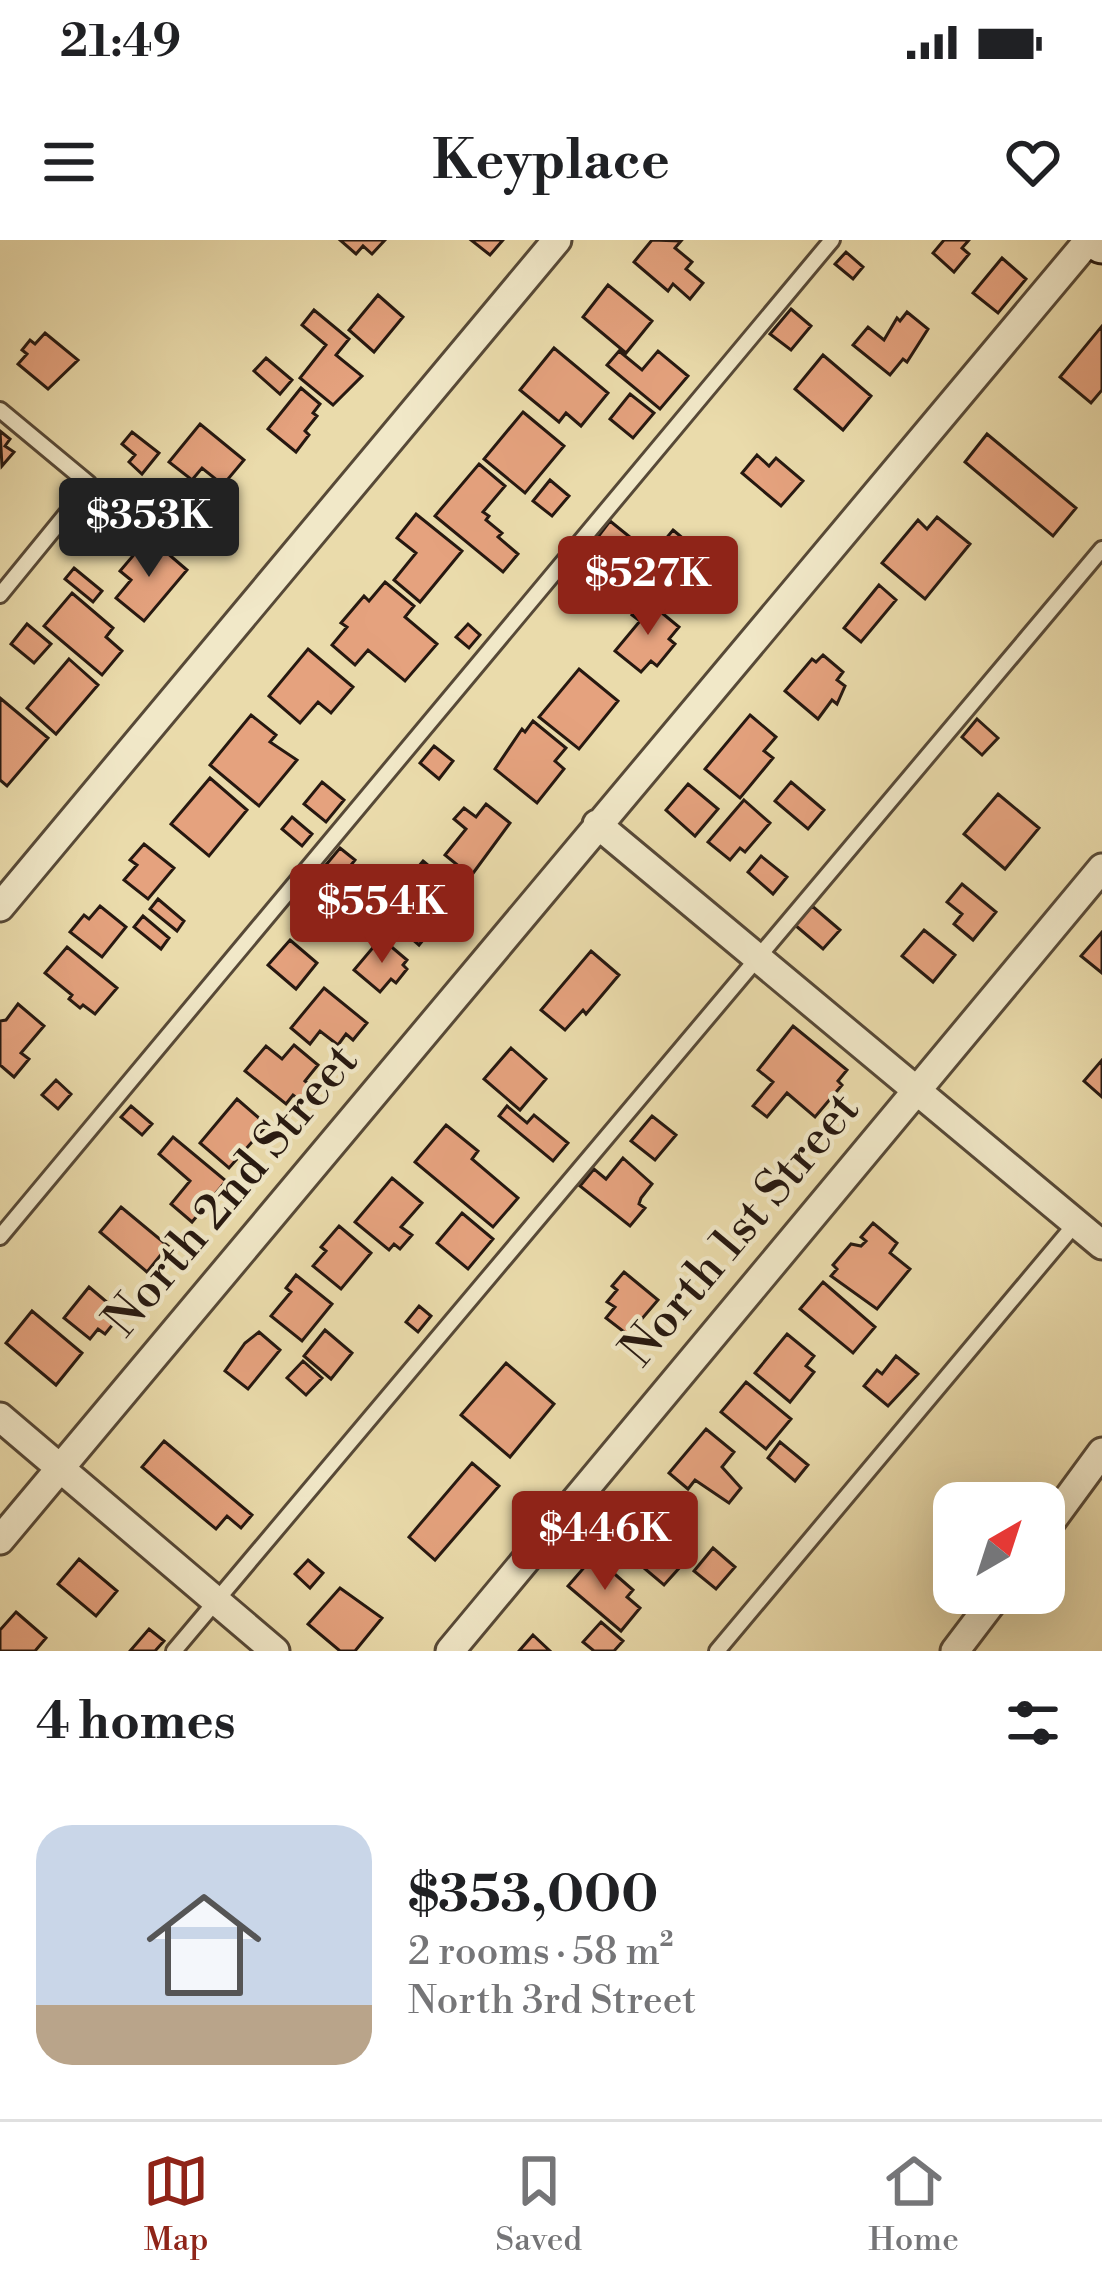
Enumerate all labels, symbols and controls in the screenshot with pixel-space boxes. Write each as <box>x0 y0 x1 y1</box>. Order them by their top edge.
text: 21:49 <box>60 14 181 71</box>
text: Keyplace <box>432 128 670 196</box>
icon: menu <box>36 129 102 195</box>
icon: heart <box>1000 129 1066 195</box>
pin: $353K <box>65 478 233 580</box>
text: $353K <box>86 492 212 541</box>
pin: $527K <box>564 536 732 638</box>
text: $527K <box>585 550 711 599</box>
pin: $554K <box>298 864 466 966</box>
text: $554K <box>317 878 447 927</box>
street label: North 2nd Street <box>92 1032 372 1350</box>
street label: North 1st Street <box>609 1081 873 1379</box>
north arrow <box>933 1482 1065 1614</box>
map controls <box>933 1482 1065 1614</box>
pin: $446K <box>521 1491 689 1593</box>
text: $446K <box>539 1505 671 1554</box>
icon: filters <box>1000 1690 1066 1756</box>
text: 4 homes <box>36 1691 236 1755</box>
text: $353,000 <box>408 1864 658 1928</box>
icon: home <box>132 1873 276 2017</box>
text: 2 rooms · 58 m² <box>408 1928 674 1977</box>
text: North 3rd Street <box>408 1977 696 2026</box>
tab: Map <box>143 2148 209 2261</box>
tab: Saved <box>495 2148 582 2261</box>
tab: Home <box>868 2148 959 2261</box>

